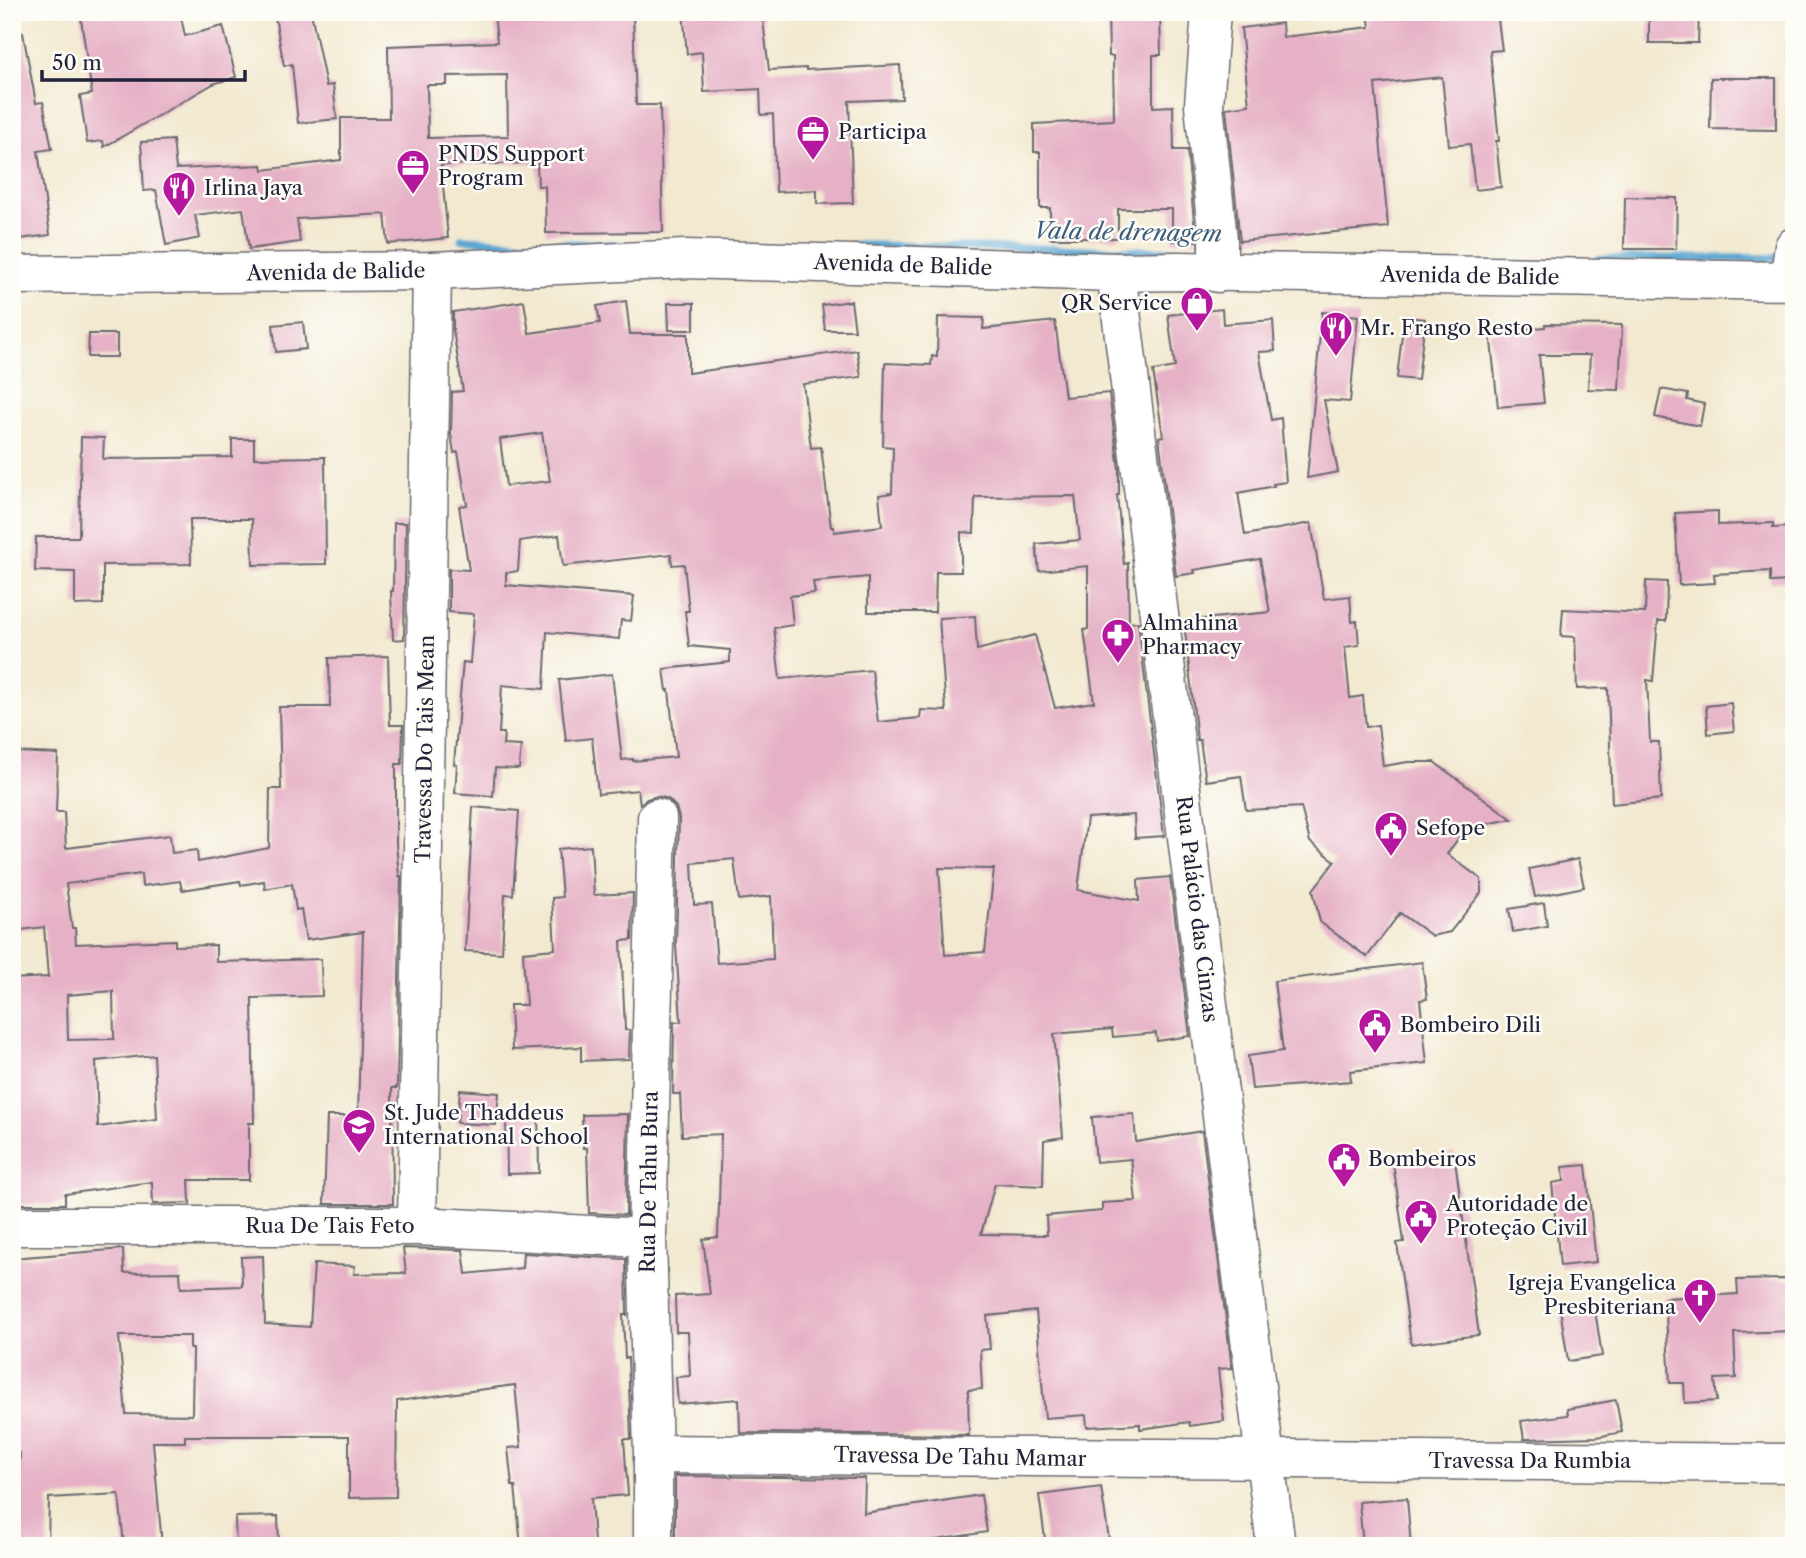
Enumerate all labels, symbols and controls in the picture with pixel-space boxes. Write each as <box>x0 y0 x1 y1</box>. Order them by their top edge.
scale bar <box>42 38 245 82</box>
text: 50 m <box>52 50 102 75</box>
office icon: Participa <box>794 113 832 162</box>
place label: Participa <box>838 119 928 144</box>
place label: PNDS Support Program <box>438 141 585 190</box>
office icon: PNDS Support Program <box>394 147 432 196</box>
restaurant icon: Irlina Jaya <box>160 169 198 218</box>
place label: Irlina Jaya <box>204 175 304 200</box>
water label: Vala de drenagem <box>1033 216 1223 248</box>
street label: Avenida de Balide <box>812 249 993 280</box>
street label: Avenida de Balide <box>245 257 426 286</box>
street label: Avenida de Balide <box>1379 261 1560 290</box>
shop icon: QR Service <box>1178 284 1216 333</box>
place label: QR Service <box>1061 290 1172 315</box>
restaurant icon: Mr. Frango Resto <box>1317 309 1355 358</box>
place label: Mr. Frango Resto <box>1360 315 1533 340</box>
place label: Almahina Pharmacy <box>1141 610 1242 659</box>
pharmacy icon: Almahina Pharmacy <box>1099 616 1137 665</box>
street label: Travessa Do Tais Mean <box>410 635 439 863</box>
street label: Rua Palácio das Cinzas <box>1171 794 1224 1024</box>
public building icon: Sefope <box>1372 809 1410 858</box>
place label: Sefope <box>1416 815 1485 840</box>
public building icon: Bombeiro Dili <box>1356 1006 1394 1055</box>
place label: Bombeiro Dili <box>1400 1012 1541 1037</box>
street label: Rua De Tahu Bura <box>634 1090 663 1273</box>
place label: St. Jude Thaddeus International School <box>384 1100 589 1149</box>
school or university icon: St. Jude Thaddeus International School <box>340 1106 378 1155</box>
public building icon: Bombeiros <box>1325 1140 1363 1189</box>
place label: Bombeiros <box>1368 1146 1477 1171</box>
place label: Autoridade de Proteção Civil <box>1445 1191 1588 1240</box>
public building icon: Autoridade de Proteção Civil <box>1402 1197 1440 1246</box>
street label: Rua De Tais Feto <box>245 1213 415 1238</box>
place label: Igreja Evangelica Presbiteriana <box>1508 1270 1677 1319</box>
church icon: Igreja Evangelica Presbiteriana <box>1681 1276 1719 1325</box>
street label: Travessa De Tahu Mamar <box>833 1442 1087 1471</box>
street label: Travessa Da Rumbia <box>1429 1448 1632 1473</box>

